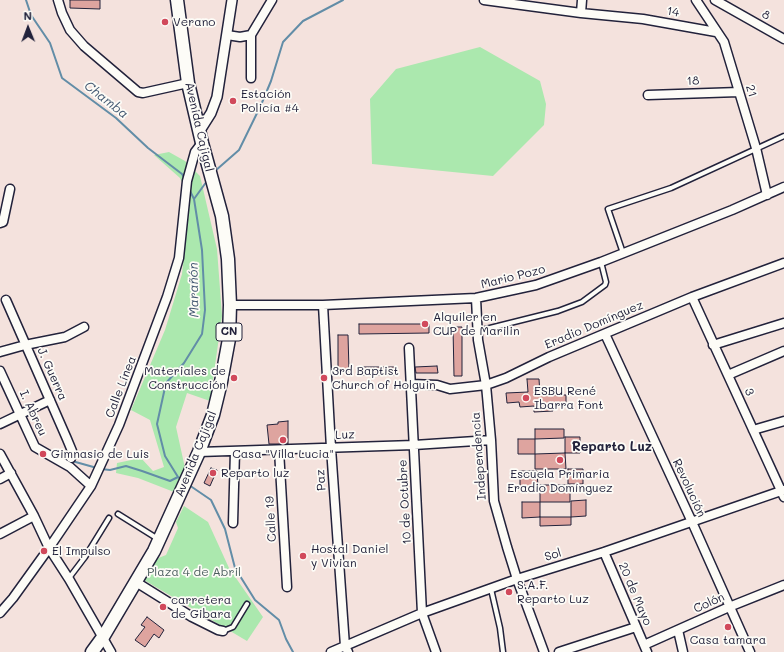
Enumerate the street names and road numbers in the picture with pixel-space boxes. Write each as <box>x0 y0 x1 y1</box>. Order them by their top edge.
street label: 14 <box>666 4 680 20</box>
street label: 8 <box>759 7 773 23</box>
street label: 18 <box>686 74 700 88</box>
street label: Avenida Cajigal <box>182 81 216 173</box>
street label: 21 <box>742 83 760 99</box>
street label: Mario Pozo <box>479 262 547 292</box>
street label: Eradio Domínguez <box>543 298 645 352</box>
road number: CN <box>216 323 242 341</box>
street label: J. Guerra <box>34 345 70 403</box>
street label: Calle Línea <box>103 354 139 420</box>
street label: 3 <box>741 386 757 398</box>
street label: I. Abreu <box>16 388 50 438</box>
street label: Avenida Cajigal <box>172 409 220 499</box>
street label: Independencia <box>469 411 489 501</box>
street label: Luz <box>335 427 355 443</box>
street label: Revolución <box>669 457 709 519</box>
street label: 10 de Octubre <box>396 459 414 545</box>
street label: Paz <box>313 469 329 491</box>
street label: Calle 19 <box>263 496 279 542</box>
street label: Sol <box>543 546 563 564</box>
street label: 20 de Mayo <box>615 560 655 628</box>
street label: Colón <box>691 590 727 616</box>

